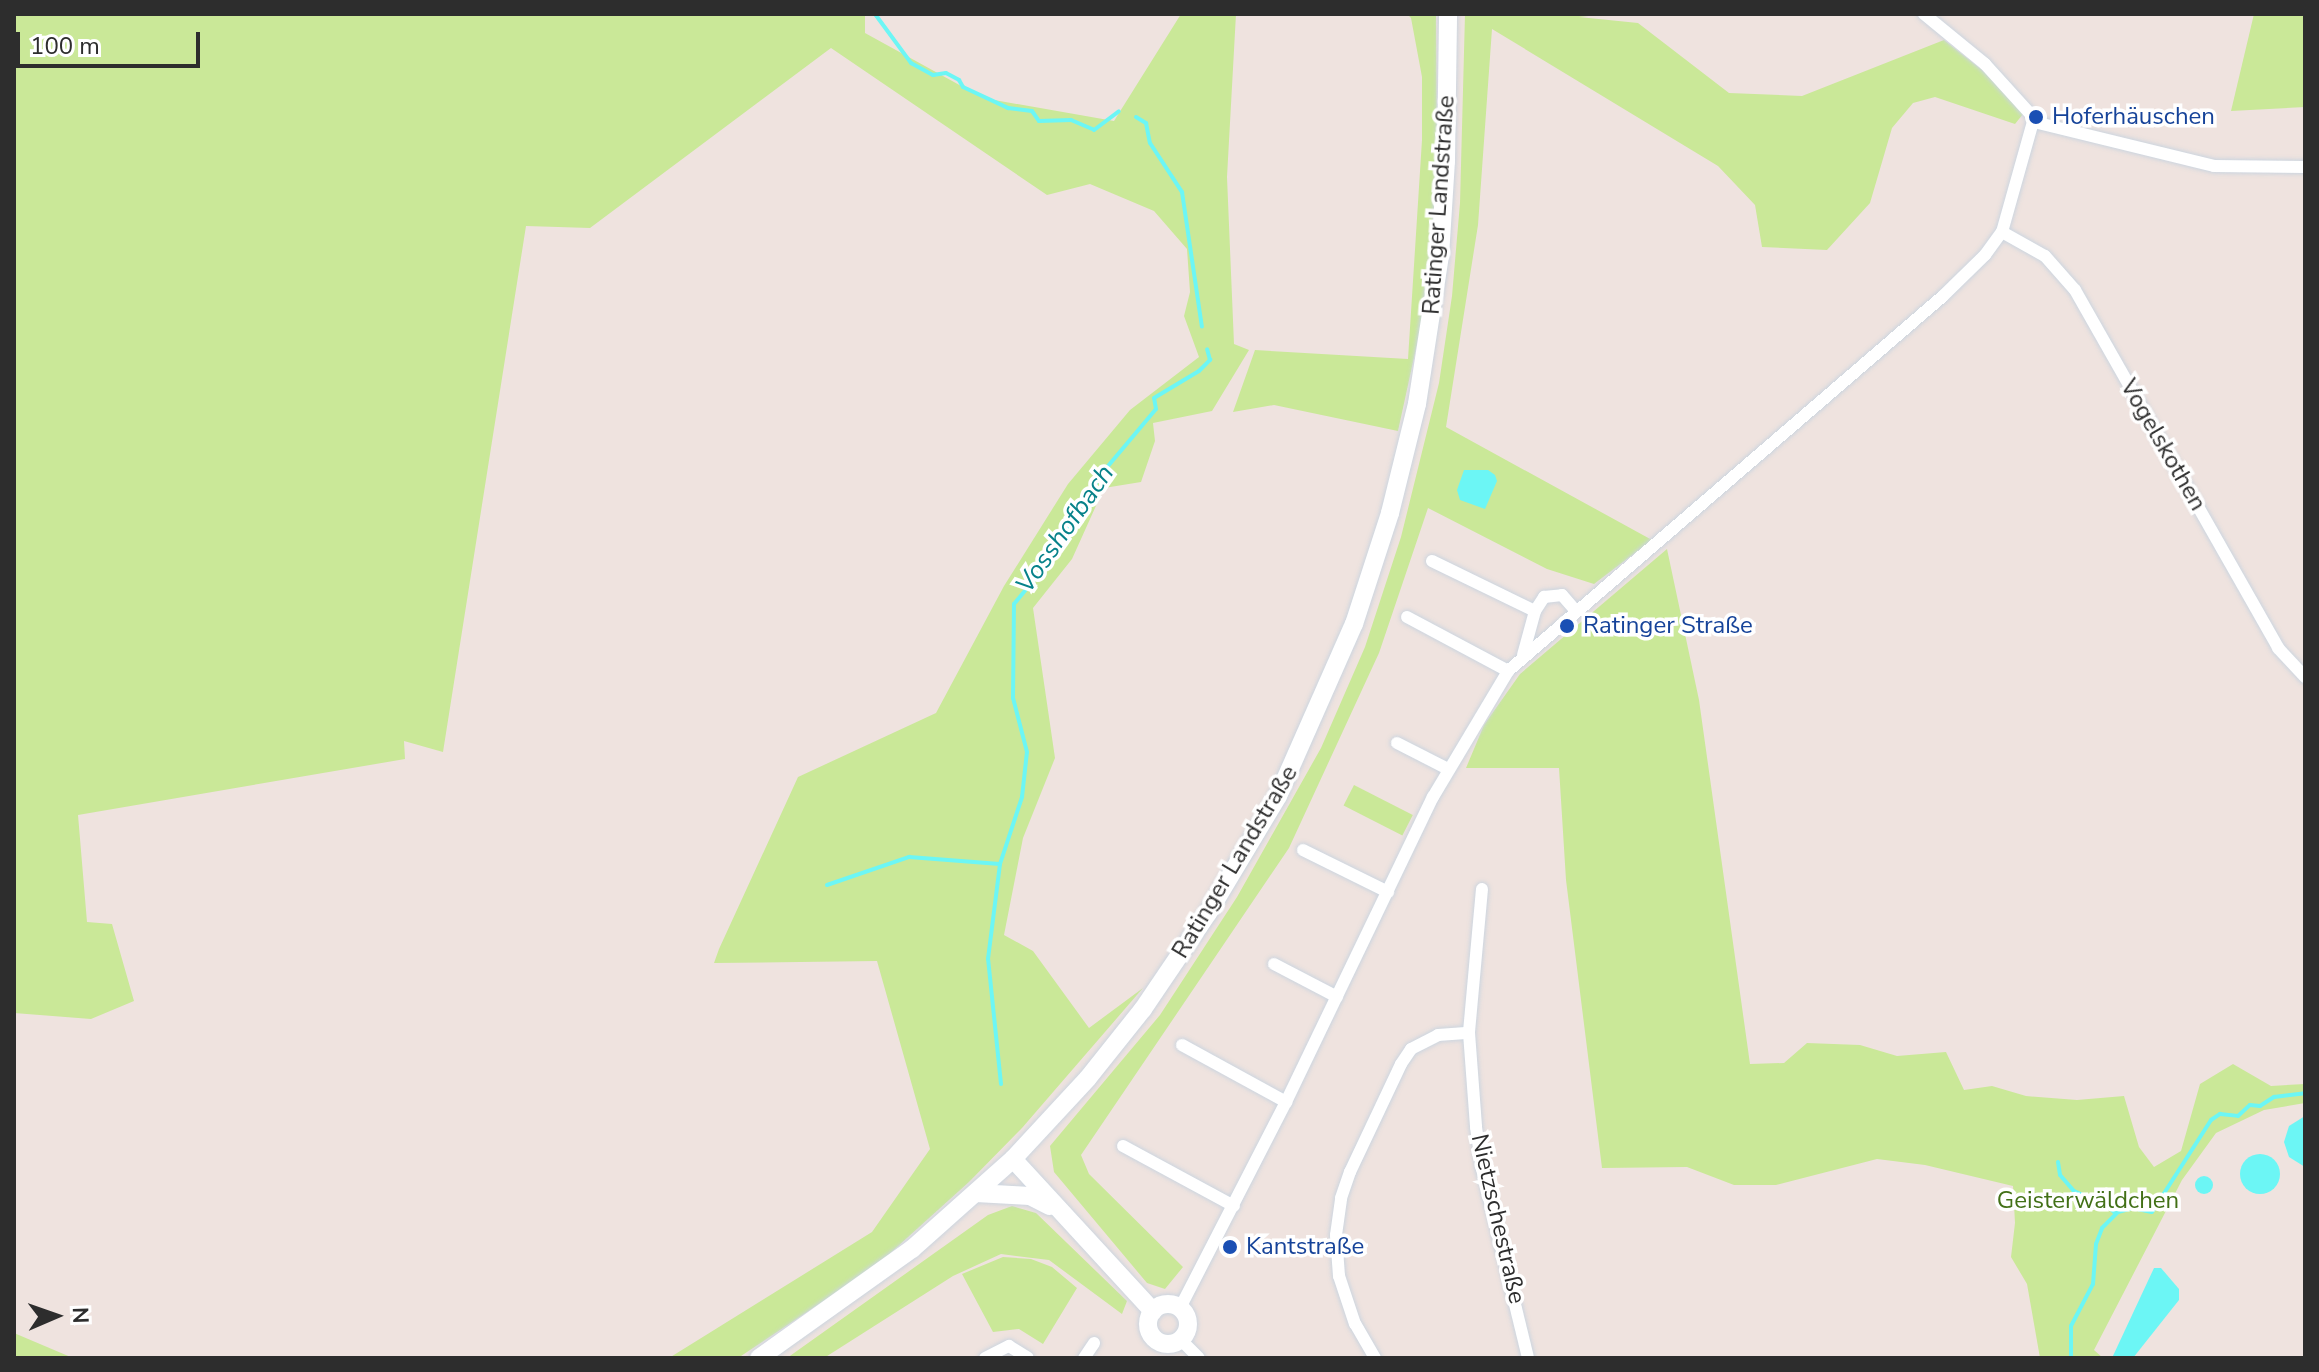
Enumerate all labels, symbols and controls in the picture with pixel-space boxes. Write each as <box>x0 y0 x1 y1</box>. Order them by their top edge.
scale bar <box>20 16 204 66</box>
text: 100 m <box>30 30 100 62</box>
street label: Ratinger Landstraße <box>1417 94 1461 316</box>
place label: Hoferhäuschen <box>2052 103 2215 131</box>
marker: Hoferhäuschen <box>2027 108 2045 126</box>
street label: Vogelskothen <box>2114 374 2212 516</box>
water label: Vosshofbach <box>1009 459 1121 599</box>
place label: Ratinger Straße <box>1583 612 1753 640</box>
marker: Ratinger Straße <box>1558 617 1576 635</box>
street label: Ratinger Landstraße <box>1166 760 1304 964</box>
street label: Nietzschestraße <box>1465 1131 1531 1307</box>
park label: Geisterwäldchen <box>1997 1187 2179 1215</box>
place label: Kantstraße <box>1246 1233 1364 1261</box>
marker: Kantstraße <box>1221 1238 1239 1256</box>
north arrow <box>16 1276 96 1356</box>
text: N <box>65 1306 95 1324</box>

